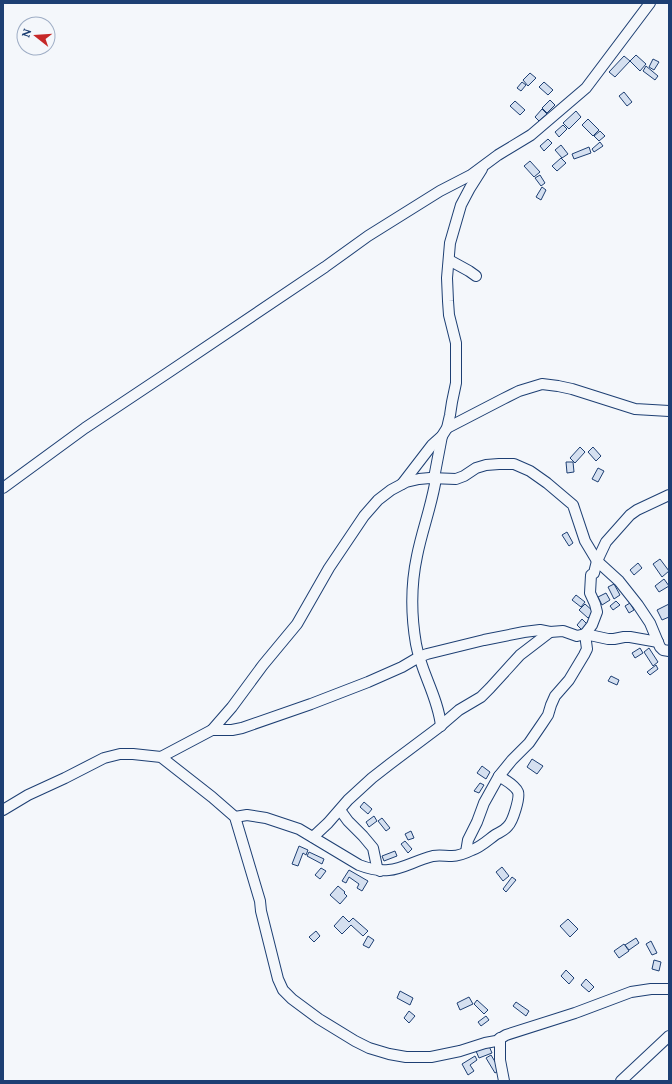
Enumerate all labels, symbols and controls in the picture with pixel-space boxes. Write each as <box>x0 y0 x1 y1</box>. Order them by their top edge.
north arrow <box>16 16 56 56</box>
text: N <box>18 26 35 39</box>

